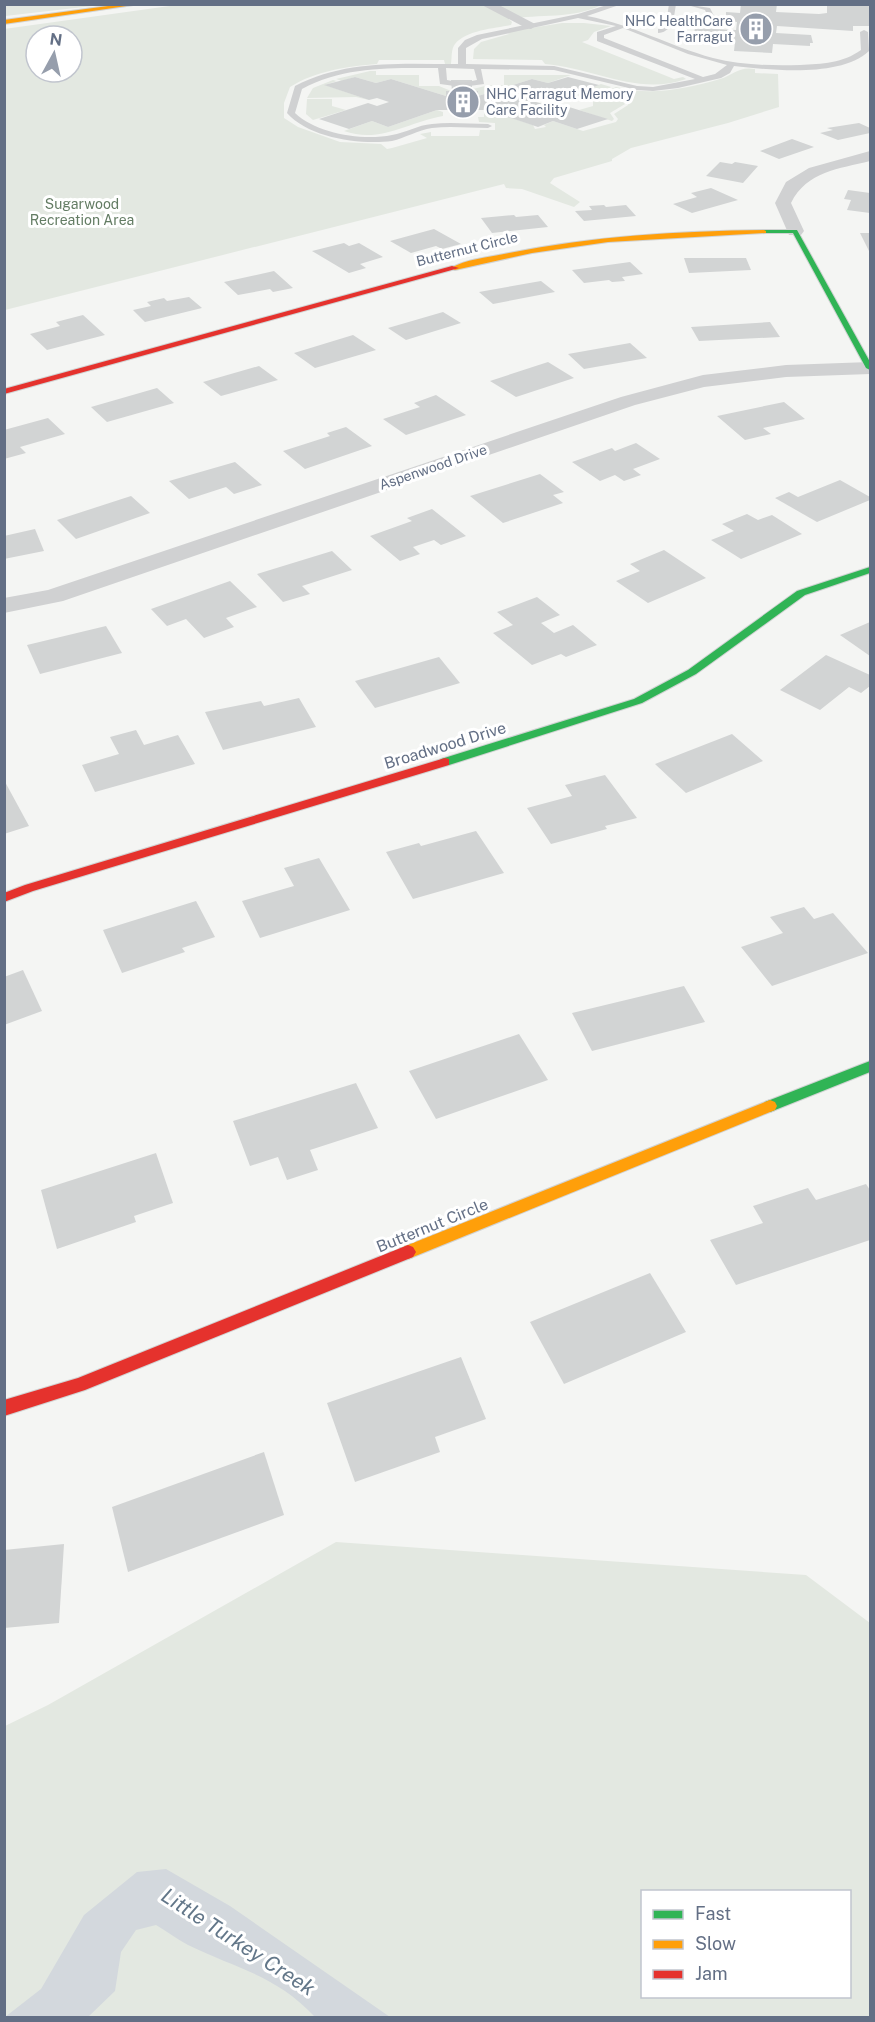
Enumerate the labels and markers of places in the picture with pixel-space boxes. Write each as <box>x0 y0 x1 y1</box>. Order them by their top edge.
building icon: NHC HealthCare Farragut <box>738 11 774 47</box>
place label: NHC HealthCare Farragut <box>625 13 733 45</box>
building icon: NHC Farragut Memory Care Facility <box>445 84 481 120</box>
place label: NHC Farragut Memory Care Facility <box>486 86 634 118</box>

